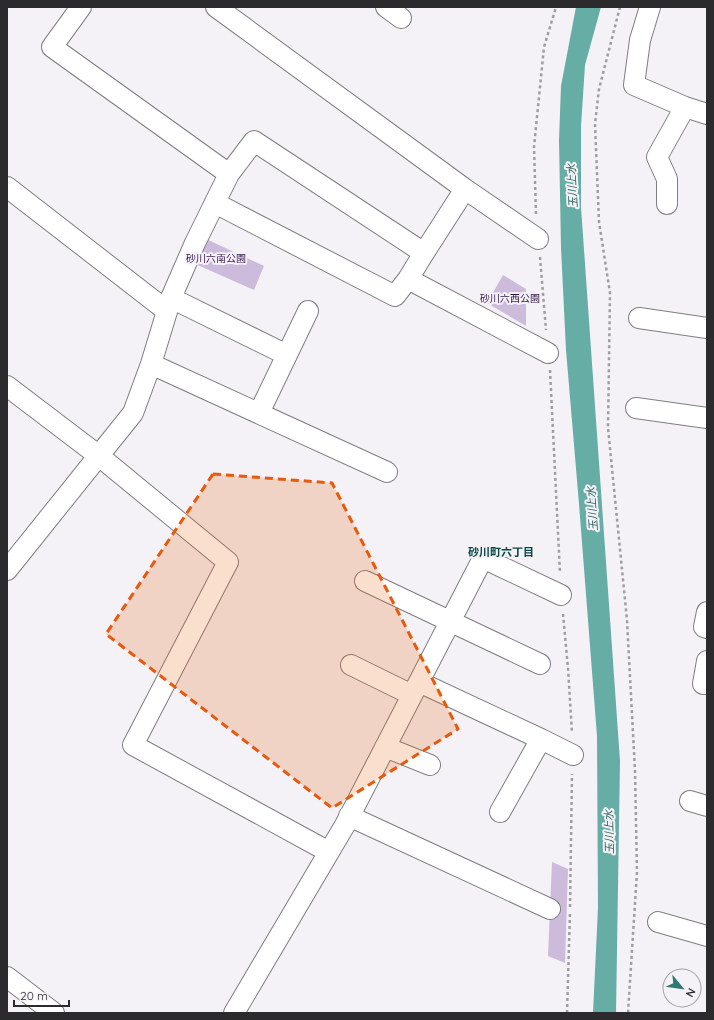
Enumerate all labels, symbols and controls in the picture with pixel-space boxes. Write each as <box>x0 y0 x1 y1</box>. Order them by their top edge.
water label: 玉川上水 <box>564 163 580 208</box>
park label: 砂川六南公園 <box>186 252 246 265</box>
park label: 砂川六西公園 <box>480 292 540 305</box>
water label: 玉川上水 <box>583 486 601 531</box>
district label: 砂川町六丁目 <box>468 545 534 559</box>
water label: 玉川上水 <box>602 809 616 854</box>
north arrow <box>662 968 702 1008</box>
scale bar <box>14 982 69 1008</box>
text: N <box>683 986 699 1000</box>
text: 20 m <box>20 988 48 1003</box>

